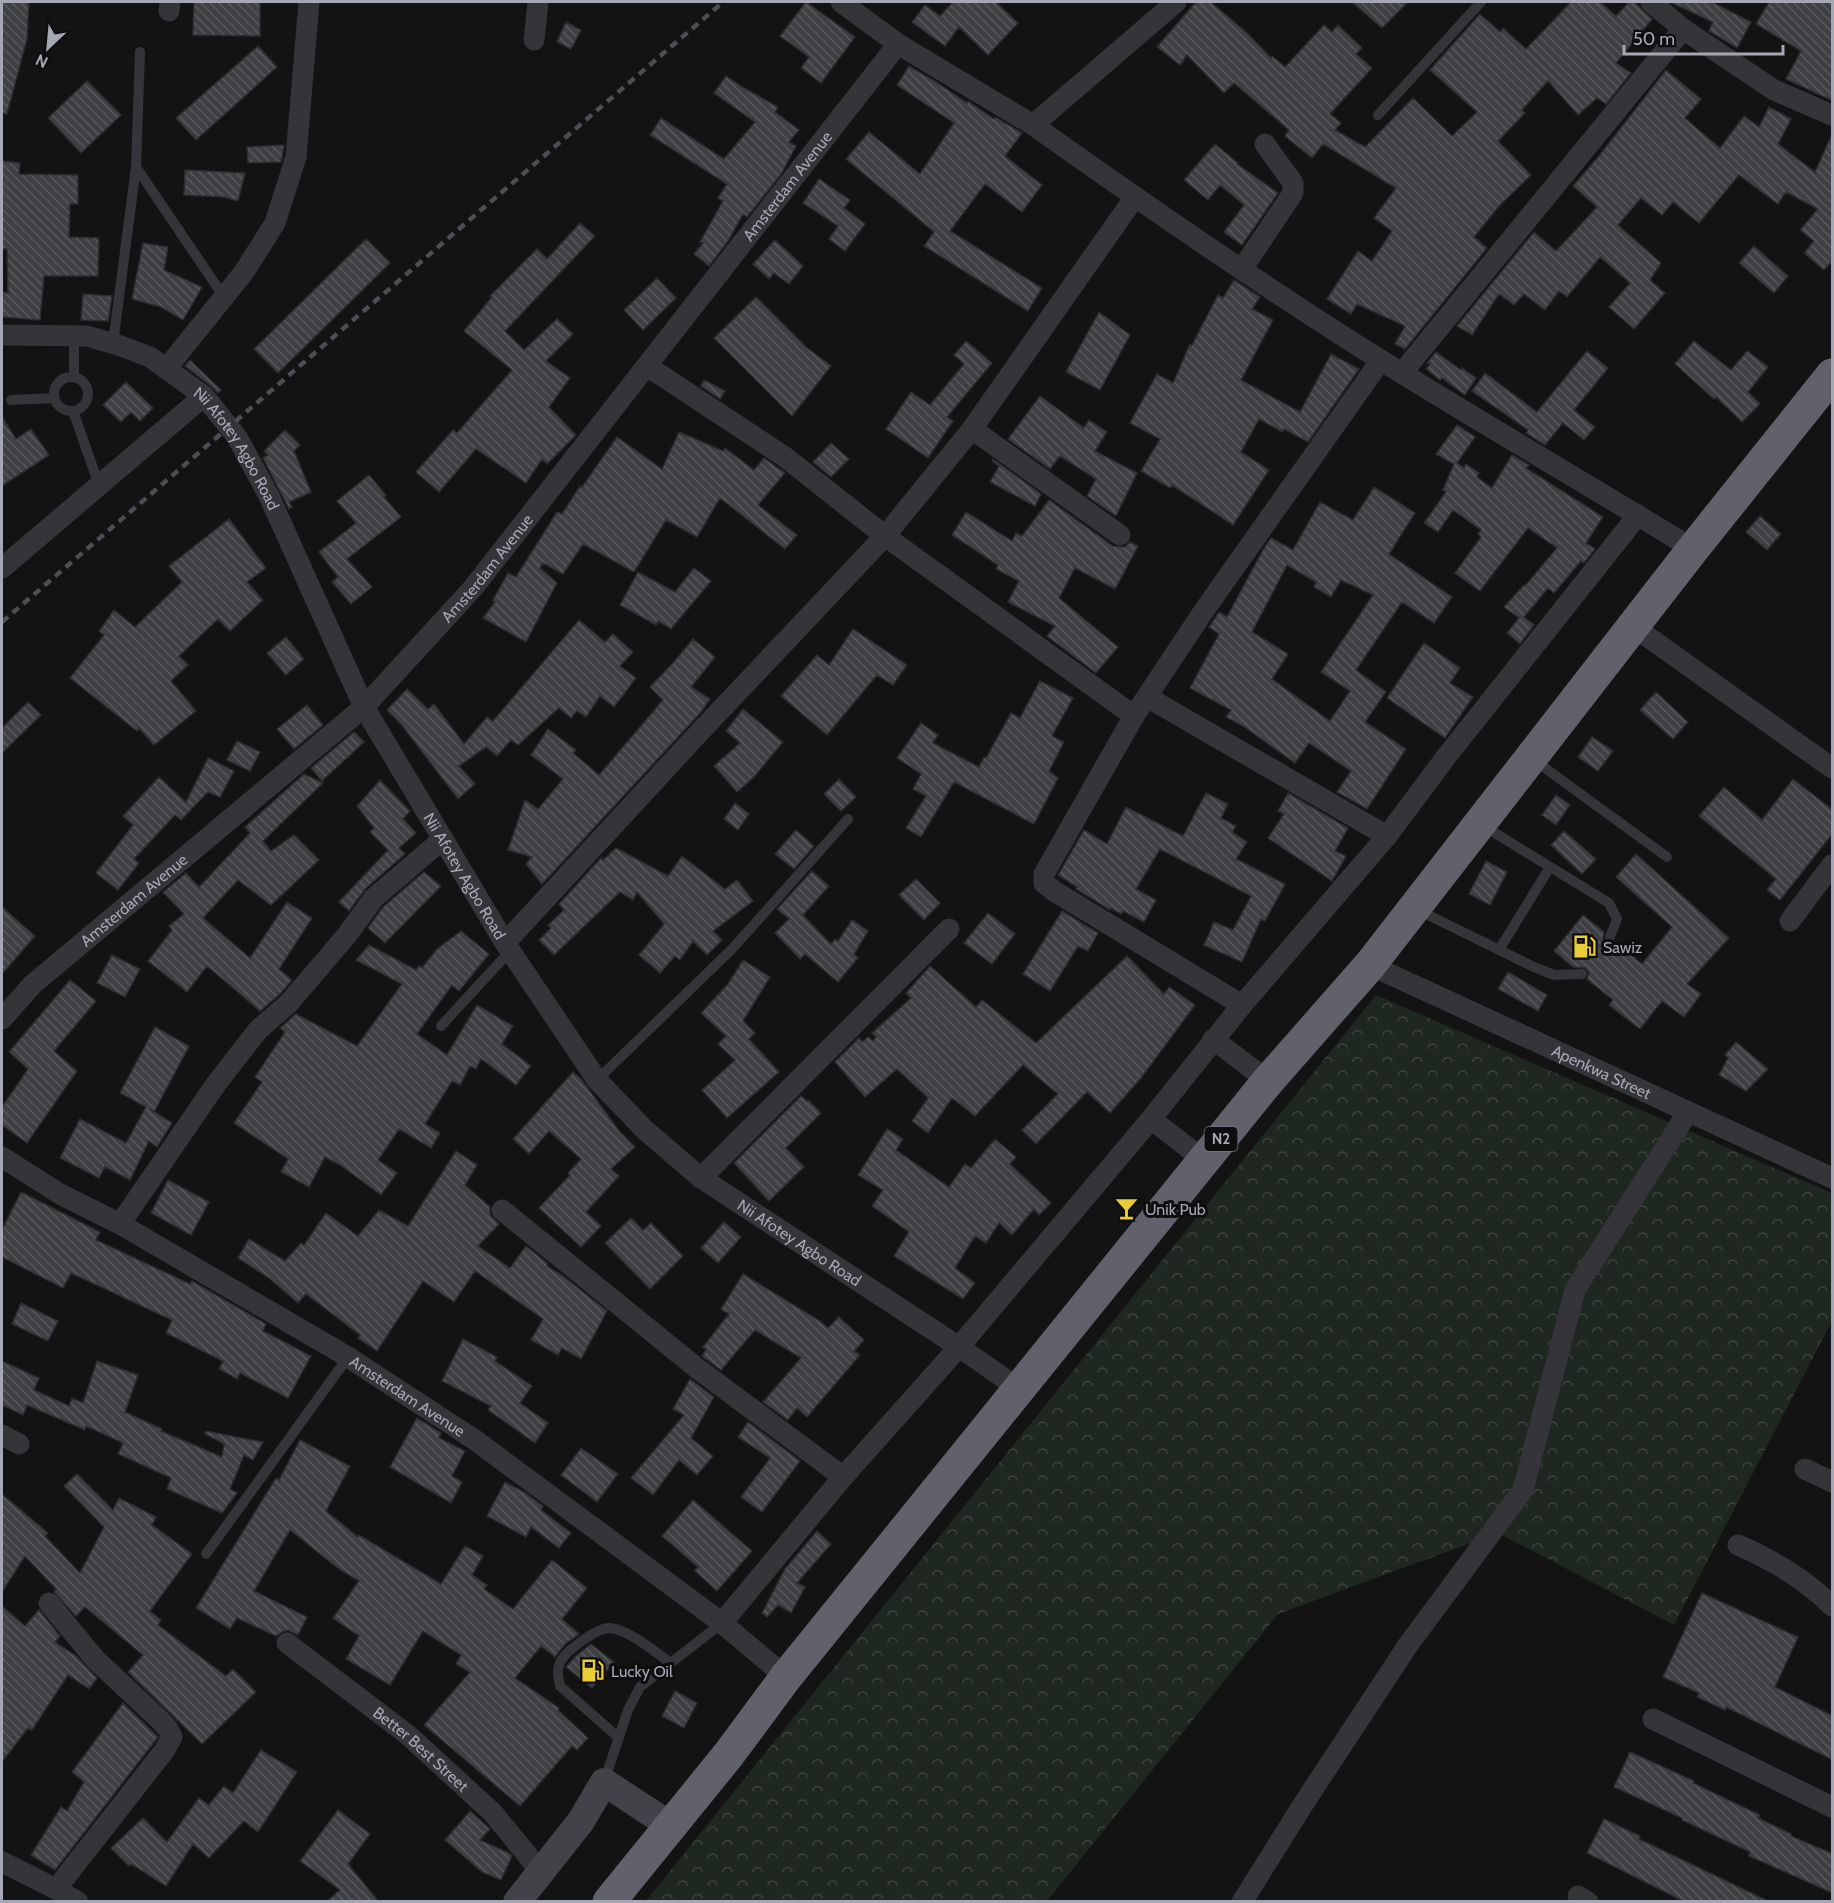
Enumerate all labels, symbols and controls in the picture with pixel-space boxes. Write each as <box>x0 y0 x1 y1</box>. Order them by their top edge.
north arrow <box>18 18 78 78</box>
scale bar <box>1624 18 1783 56</box>
text: 50 m <box>1633 28 1675 50</box>
text: N <box>32 50 51 72</box>
street label: Amsterdam Avenue <box>738 127 836 245</box>
street label: Nii Afotey Agbo Road <box>190 382 283 513</box>
street label: Amsterdam Avenue <box>437 510 537 626</box>
street label: Nii Afotey Agbo Road <box>420 809 510 943</box>
street label: Amsterdam Avenue <box>76 850 191 950</box>
fuel station icon: Sawiz <box>1572 934 1598 960</box>
place label: Sawiz <box>1603 938 1643 957</box>
street label: Apenkwa Street <box>1549 1041 1655 1103</box>
road number: N2 <box>1204 1127 1238 1151</box>
street label: Nii Afotey Agbo Road <box>734 1195 865 1290</box>
bar icon: Unik Pub <box>1114 1196 1140 1222</box>
place label: Unik Pub <box>1145 1200 1206 1219</box>
street label: Amsterdam Avenue <box>346 1351 469 1441</box>
fuel station icon: Lucky Oil <box>580 1658 606 1684</box>
place label: Lucky Oil <box>611 1662 673 1681</box>
street label: Better Best Street <box>370 1703 473 1796</box>

